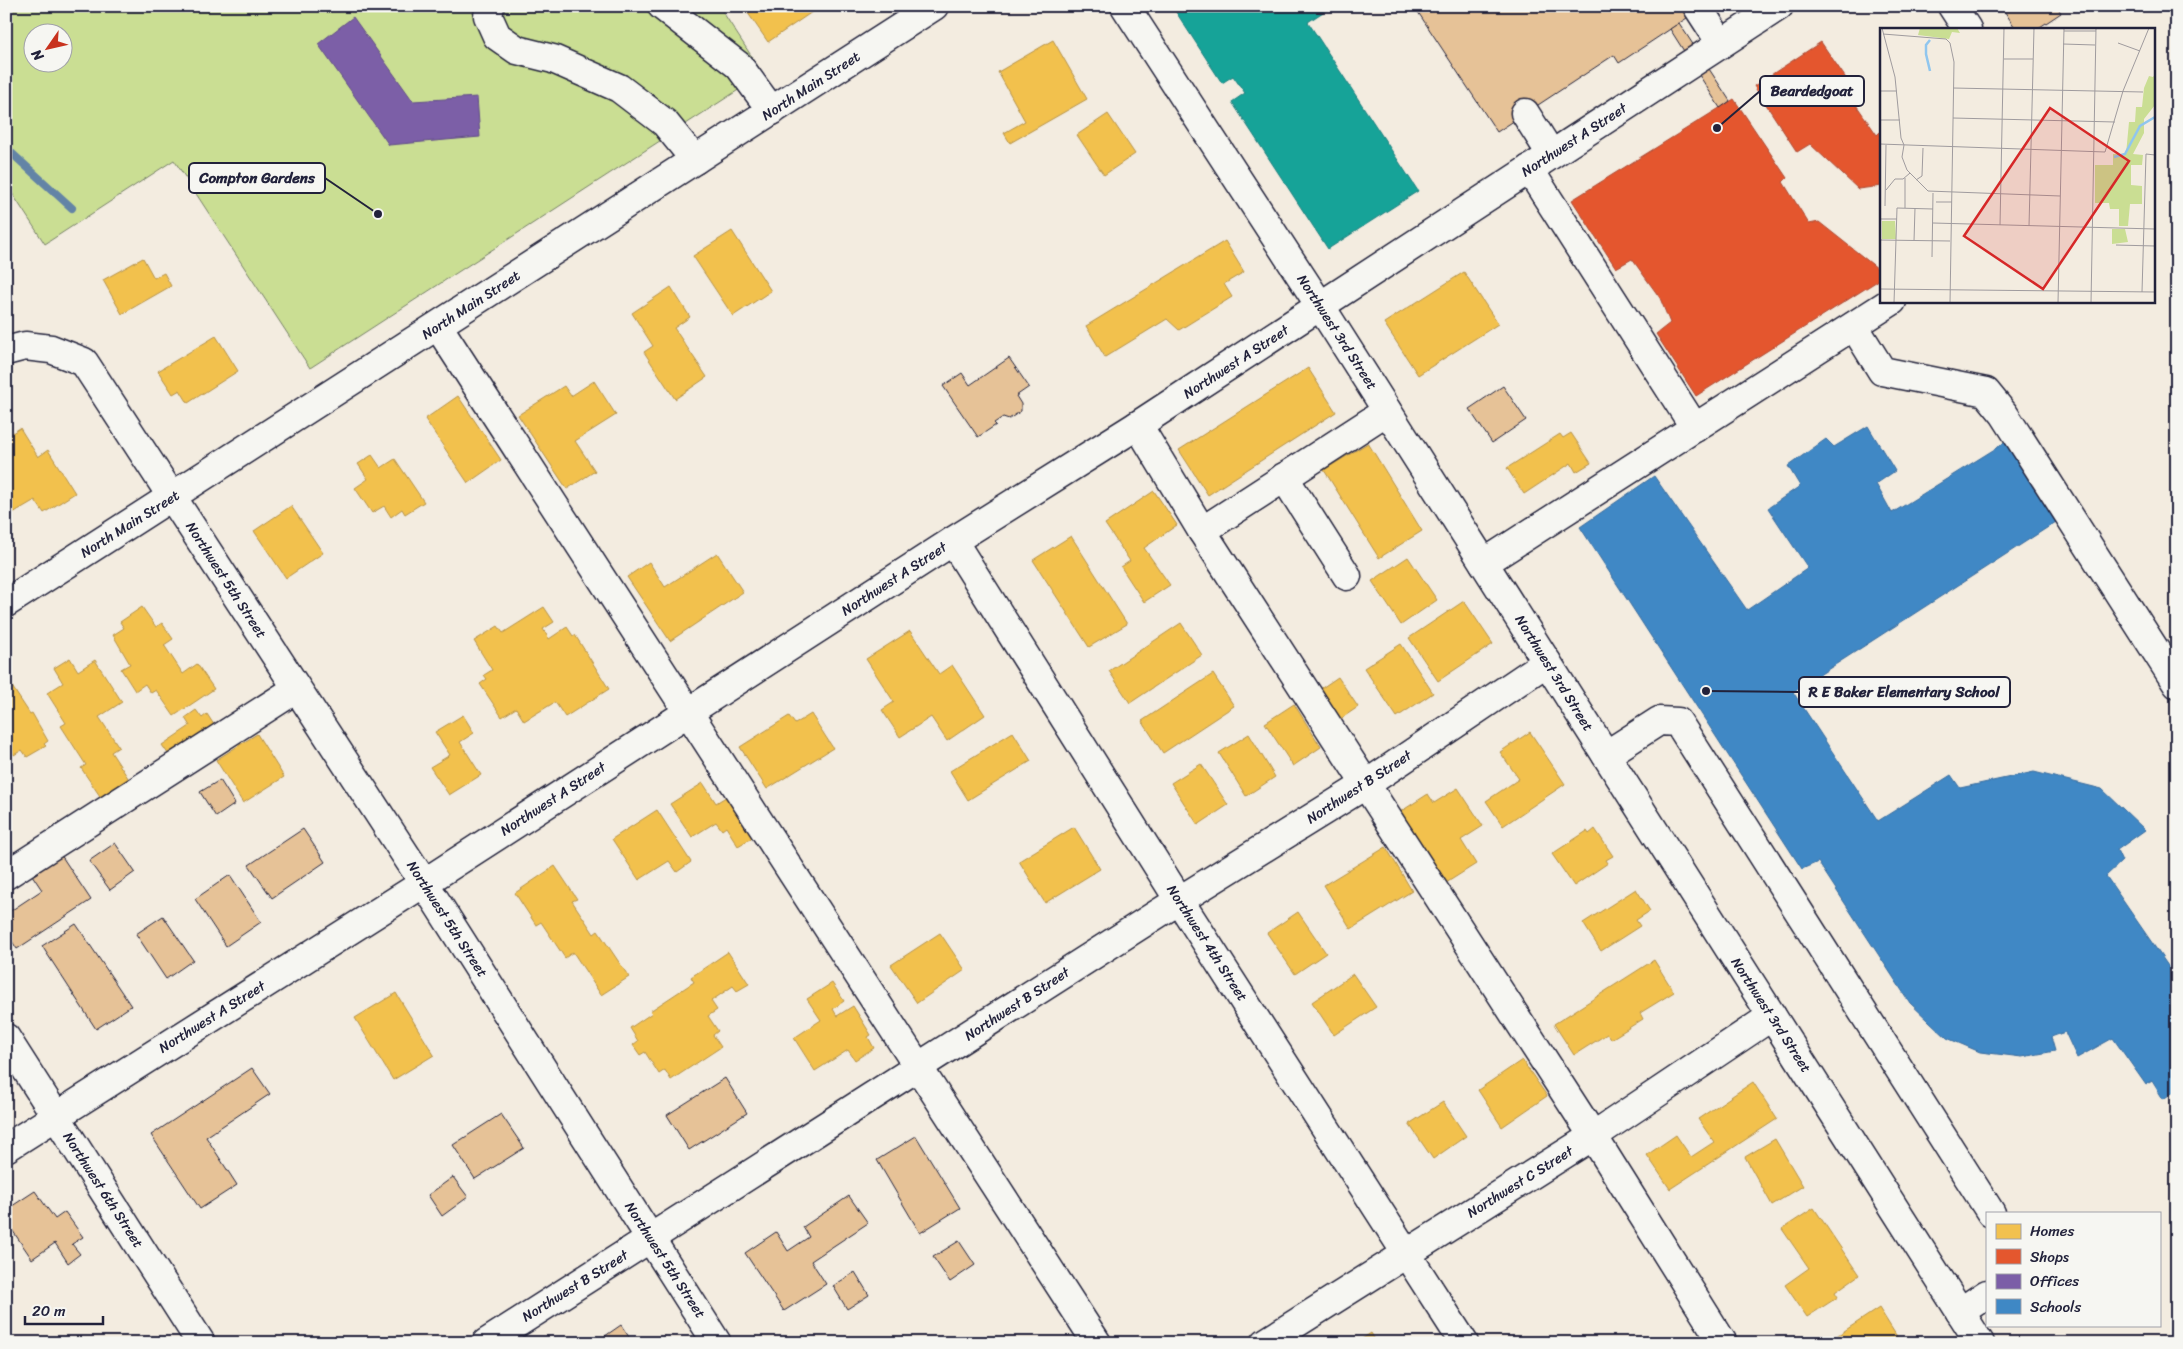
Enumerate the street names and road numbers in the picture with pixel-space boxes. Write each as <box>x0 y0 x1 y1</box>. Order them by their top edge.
street label: North Main Street <box>757 45 865 127</box>
street label: Northwest A Street <box>1516 96 1633 184</box>
street label: North Main Street <box>417 264 525 346</box>
street label: Northwest 3rd Street <box>1290 269 1384 395</box>
street label: Northwest A Street <box>1178 318 1295 406</box>
street label: North Main Street <box>75 483 185 565</box>
street label: Northwest 5th Street <box>179 517 273 643</box>
street label: Northwest A Street <box>836 535 953 623</box>
street label: Northwest 3rd Street <box>1508 610 1600 736</box>
street label: Northwest B Street <box>1301 743 1418 831</box>
street label: Northwest A Street <box>495 755 612 843</box>
street label: Northwest 5th Street <box>400 856 494 982</box>
street label: Northwest 4th Street <box>1160 880 1254 1006</box>
street label: Northwest 3rd Street <box>1724 952 1818 1078</box>
street label: Northwest B Street <box>959 960 1076 1048</box>
street label: Northwest A Street <box>154 973 272 1060</box>
street label: Northwest 6th Street <box>56 1127 150 1253</box>
street label: Northwest C Street <box>1462 1138 1579 1225</box>
street label: Northwest 5th Street <box>618 1197 712 1323</box>
street label: Northwest B Street <box>517 1242 634 1329</box>

